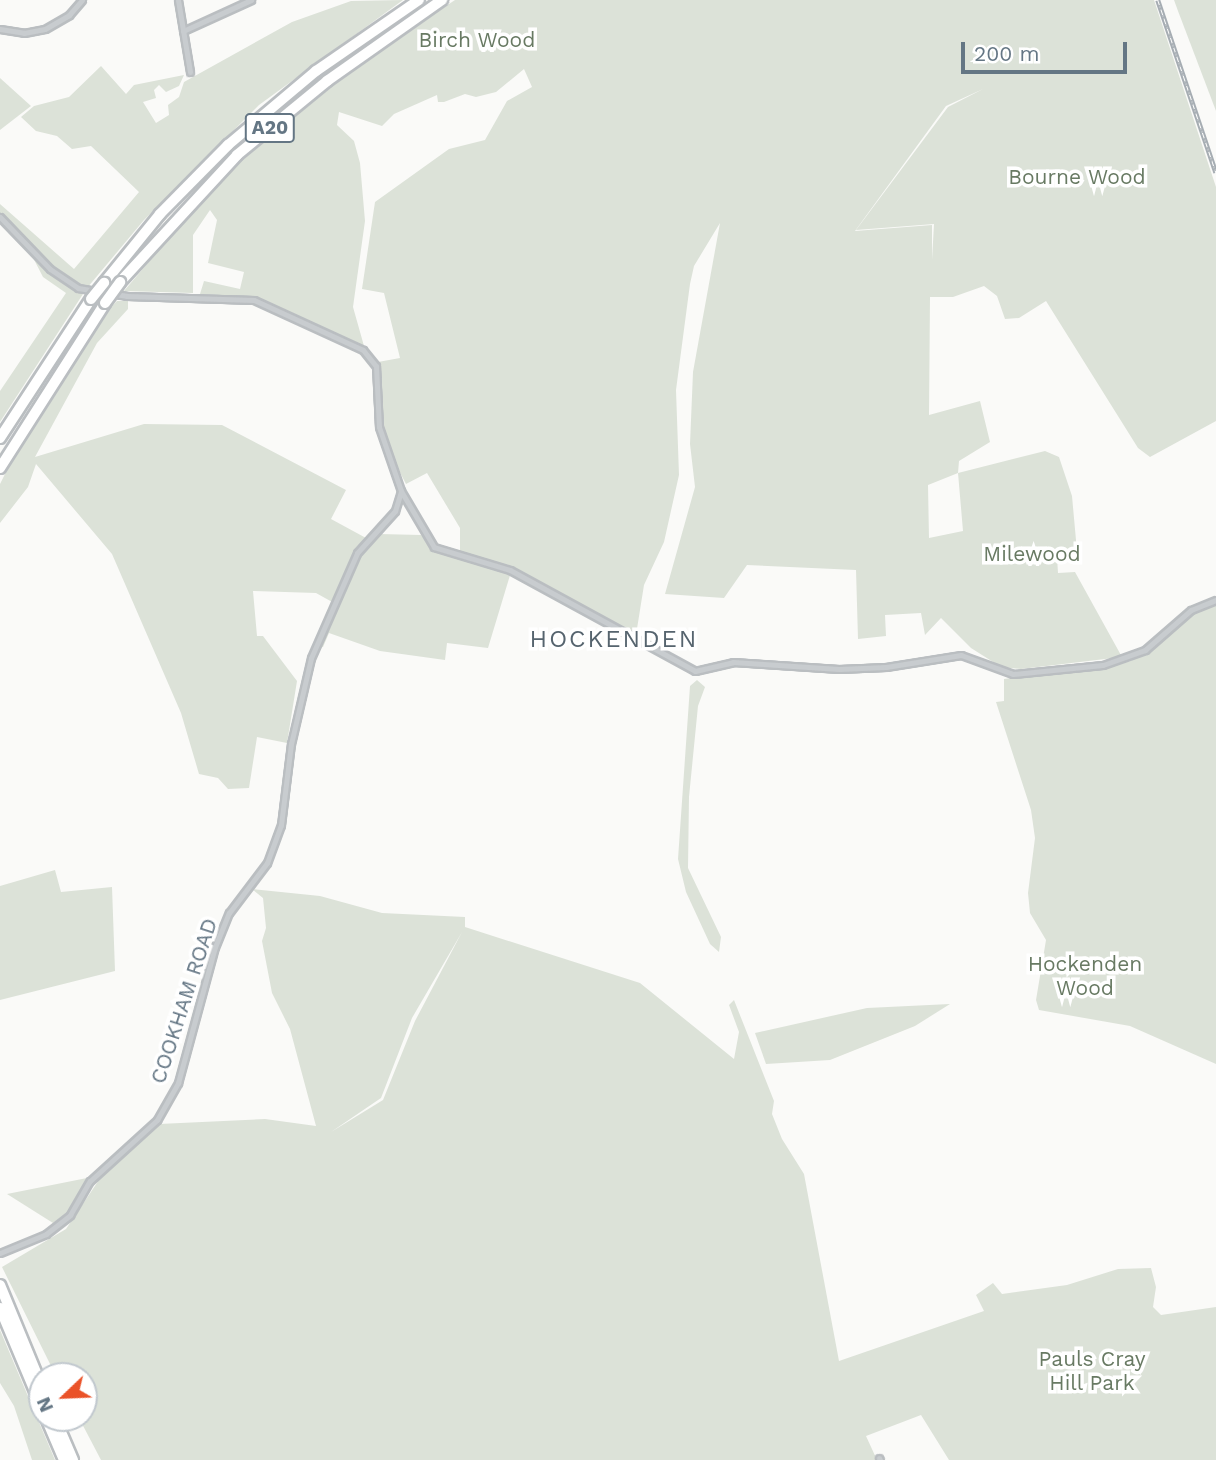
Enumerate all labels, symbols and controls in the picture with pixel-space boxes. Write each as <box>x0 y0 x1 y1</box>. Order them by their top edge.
park label: Birch Wood <box>418 27 536 53</box>
scale bar <box>964 28 1130 72</box>
text: 200 m <box>974 41 1040 66</box>
road number: A20 <box>244 112 296 144</box>
park label: Bourne Wood <box>1008 164 1146 190</box>
park label: Milewood <box>983 541 1081 567</box>
district label: HOCKENDEN <box>531 626 697 654</box>
street label: COOKHAM ROAD <box>145 915 223 1087</box>
park label: Hockenden Wood <box>1028 951 1142 1001</box>
park label: Pauls Cray Hill Park <box>1038 1346 1146 1396</box>
north arrow <box>28 1362 98 1432</box>
text: N <box>32 1394 58 1416</box>

